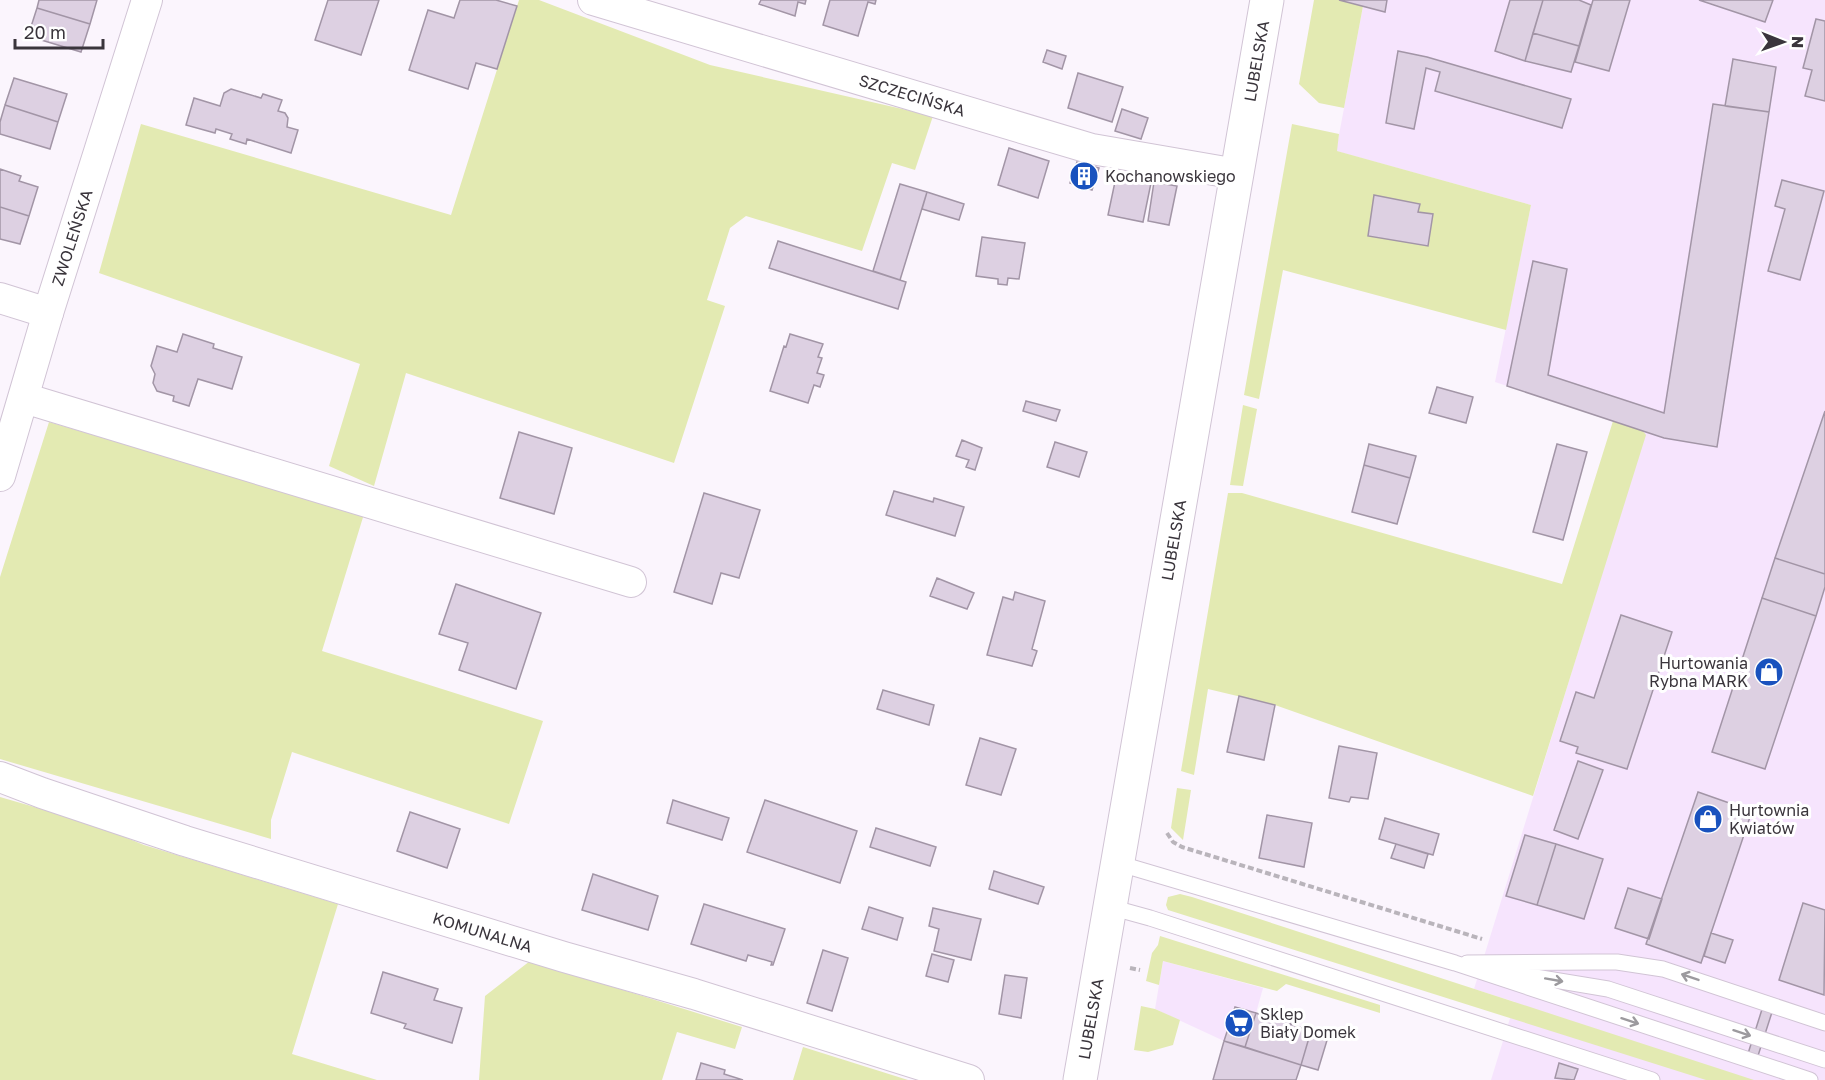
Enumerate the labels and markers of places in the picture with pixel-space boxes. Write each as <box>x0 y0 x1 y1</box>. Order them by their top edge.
building icon: Kochanowskiego <box>1068 160 1100 192</box>
place label: Kochanowskiego <box>1105 166 1236 186</box>
place label: Hurtowania Rybna MARK <box>1649 653 1748 691</box>
shop icon: Hurtowania Rybna MARK <box>1753 656 1785 688</box>
place label: Hurtownia Kwiatów <box>1729 800 1809 838</box>
shop icon: Hurtownia Kwiatów <box>1692 803 1724 835</box>
place label: Sklep Biały Domek <box>1260 1004 1356 1042</box>
supermarket icon: Sklep Biały Domek <box>1223 1007 1255 1039</box>

